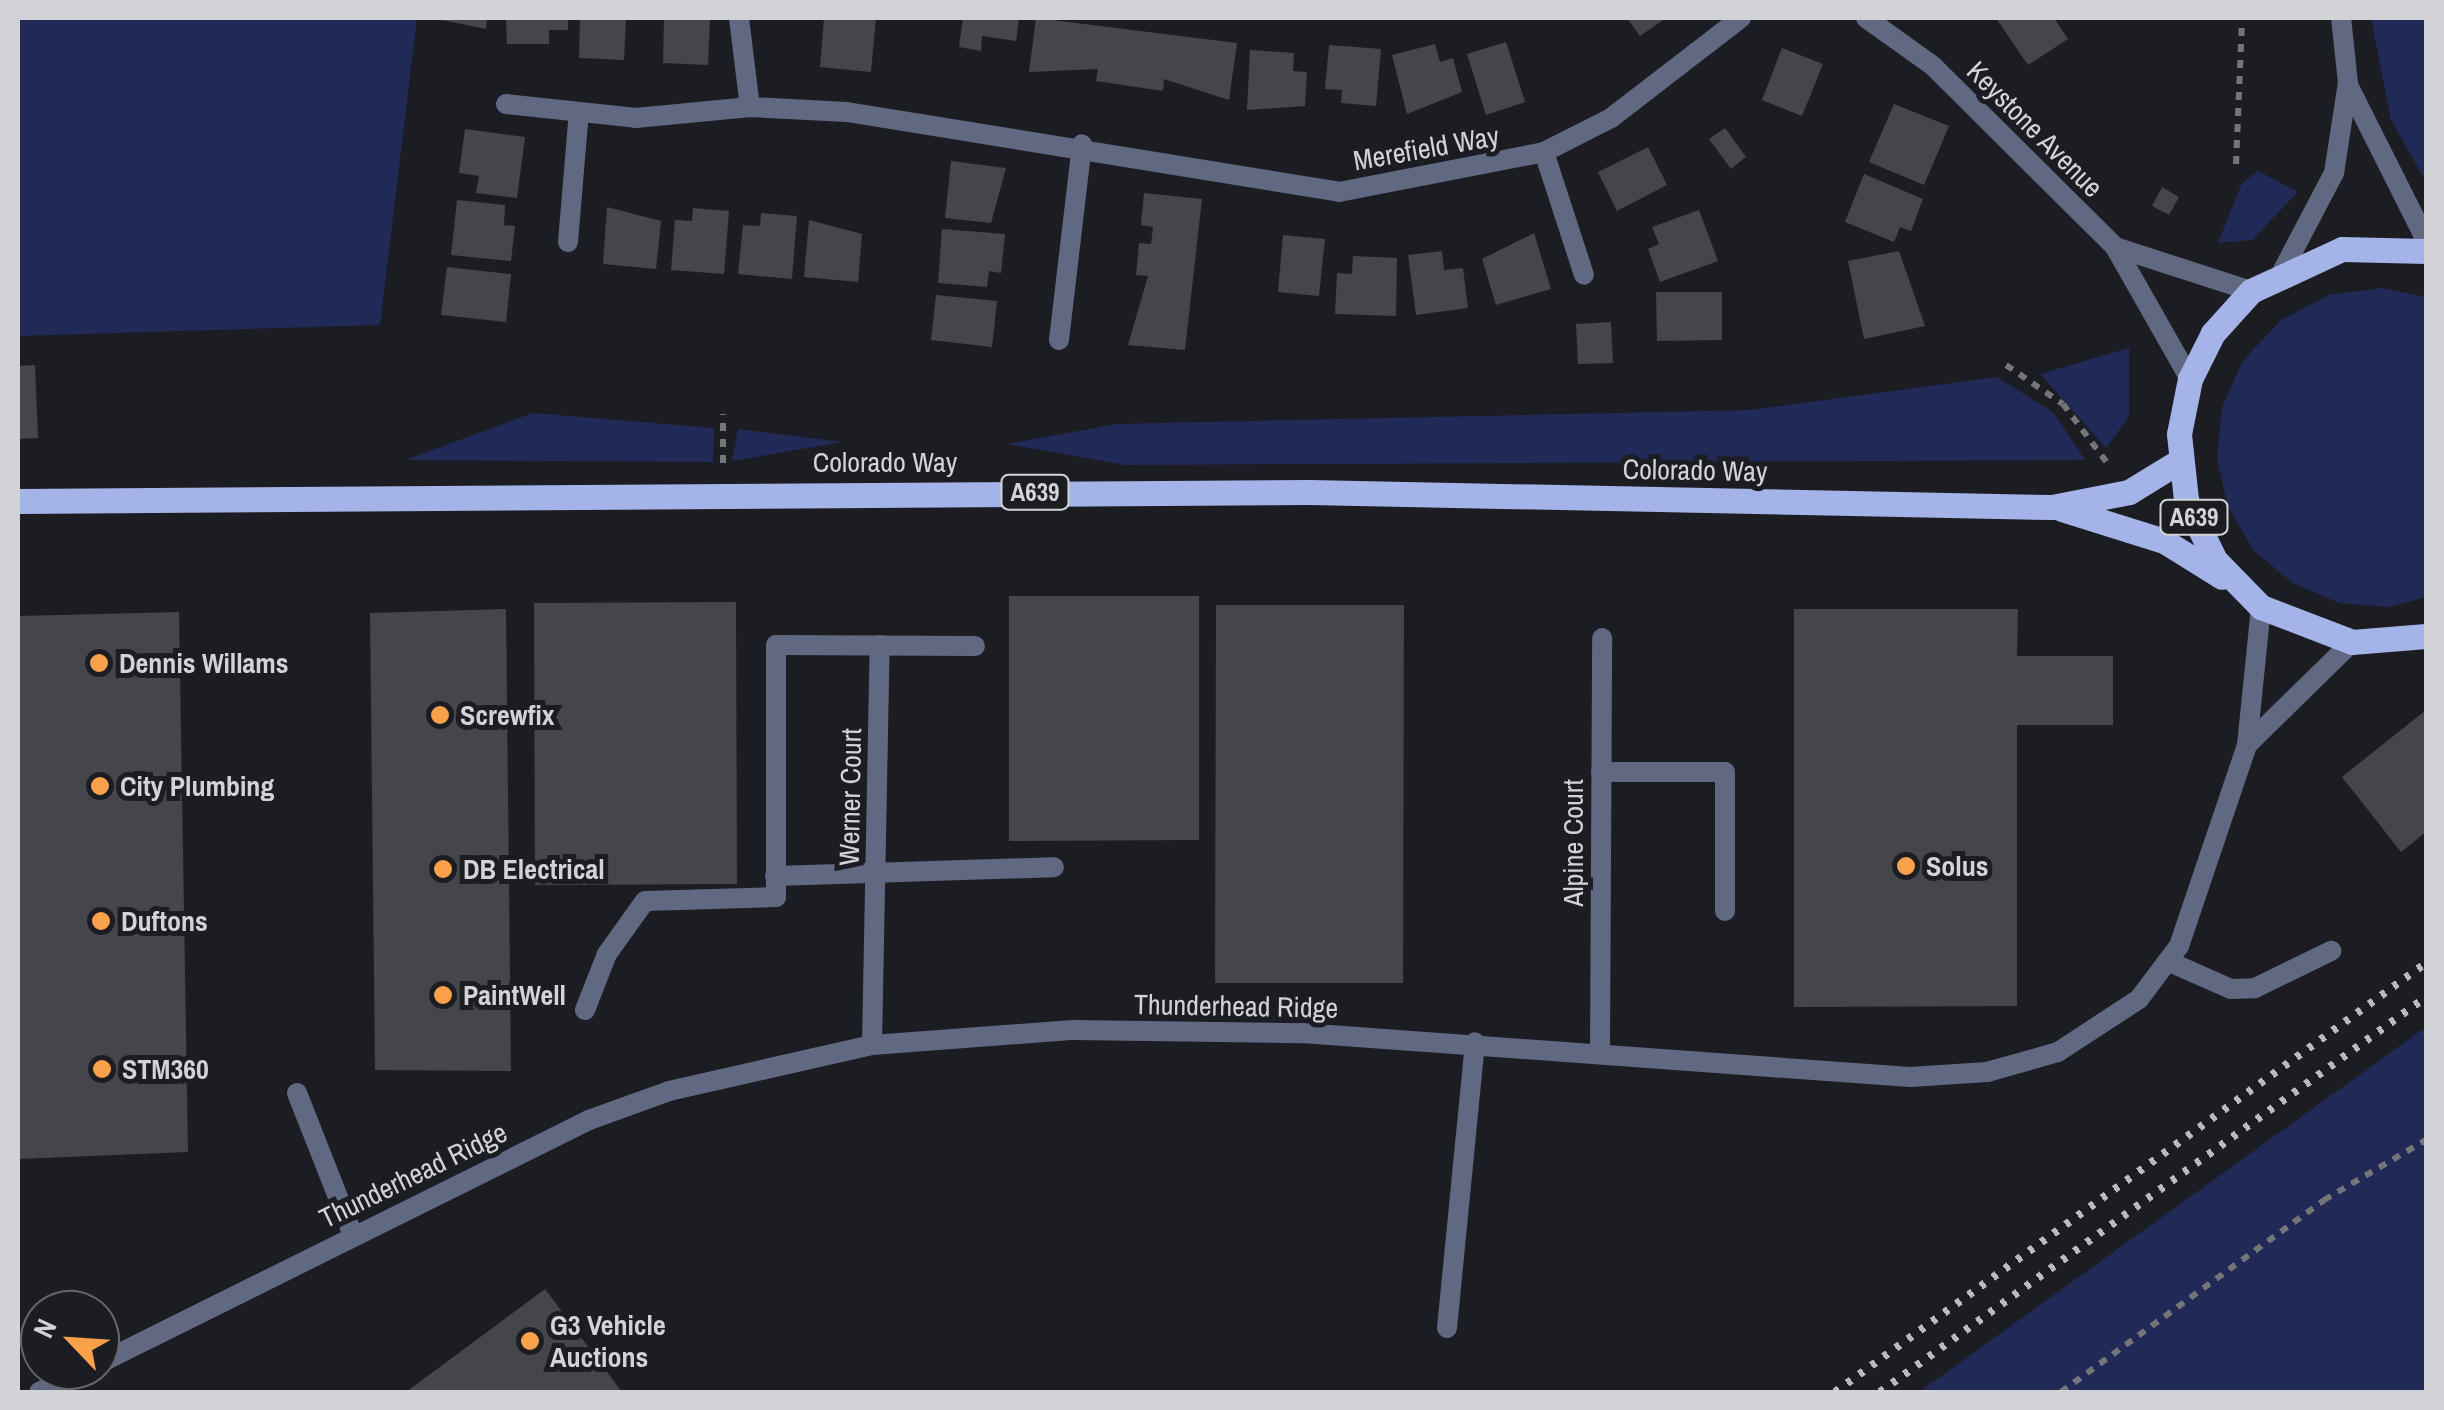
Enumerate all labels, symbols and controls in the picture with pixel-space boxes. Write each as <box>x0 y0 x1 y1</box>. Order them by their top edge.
street label: Keystone Avenue <box>1960 54 2110 204</box>
street label: Merefield Way <box>1351 119 1501 177</box>
street label: Colorado Way <box>813 445 957 479</box>
street label: Colorado Way <box>1622 452 1768 488</box>
road number: A639 <box>1000 472 1070 512</box>
road number: A639 <box>2159 497 2229 537</box>
place label: Dennis Willams <box>119 646 289 680</box>
marker: Dennis Willams <box>88 652 110 674</box>
place label: Screwfix <box>460 698 554 732</box>
marker: Screwfix <box>429 704 451 726</box>
street label: Werner Court <box>832 728 868 866</box>
place label: City Plumbing <box>120 769 274 803</box>
marker: City Plumbing <box>89 775 111 797</box>
street label: Alpine Court <box>1556 779 1590 907</box>
place label: Solus <box>1926 849 1989 883</box>
place label: DB Electrical <box>463 852 605 886</box>
marker: Solus <box>1895 855 1917 877</box>
marker: DB Electrical <box>432 858 454 880</box>
place label: Duftons <box>121 904 208 938</box>
marker: Duftons <box>90 910 112 932</box>
place label: PaintWell <box>463 978 566 1012</box>
marker: PaintWell <box>432 984 454 1006</box>
street label: Thunderhead Ridge <box>1134 987 1338 1025</box>
place label: STM360 <box>122 1052 209 1086</box>
marker: STM360 <box>91 1058 113 1080</box>
street label: Thunderhead Ridge <box>314 1115 512 1235</box>
north arrow <box>20 1290 120 1390</box>
place label: G3 Vehicle Auctions <box>550 1308 666 1374</box>
text: N <box>24 1313 65 1344</box>
marker: G3 Vehicle Auctions <box>519 1330 541 1352</box>

